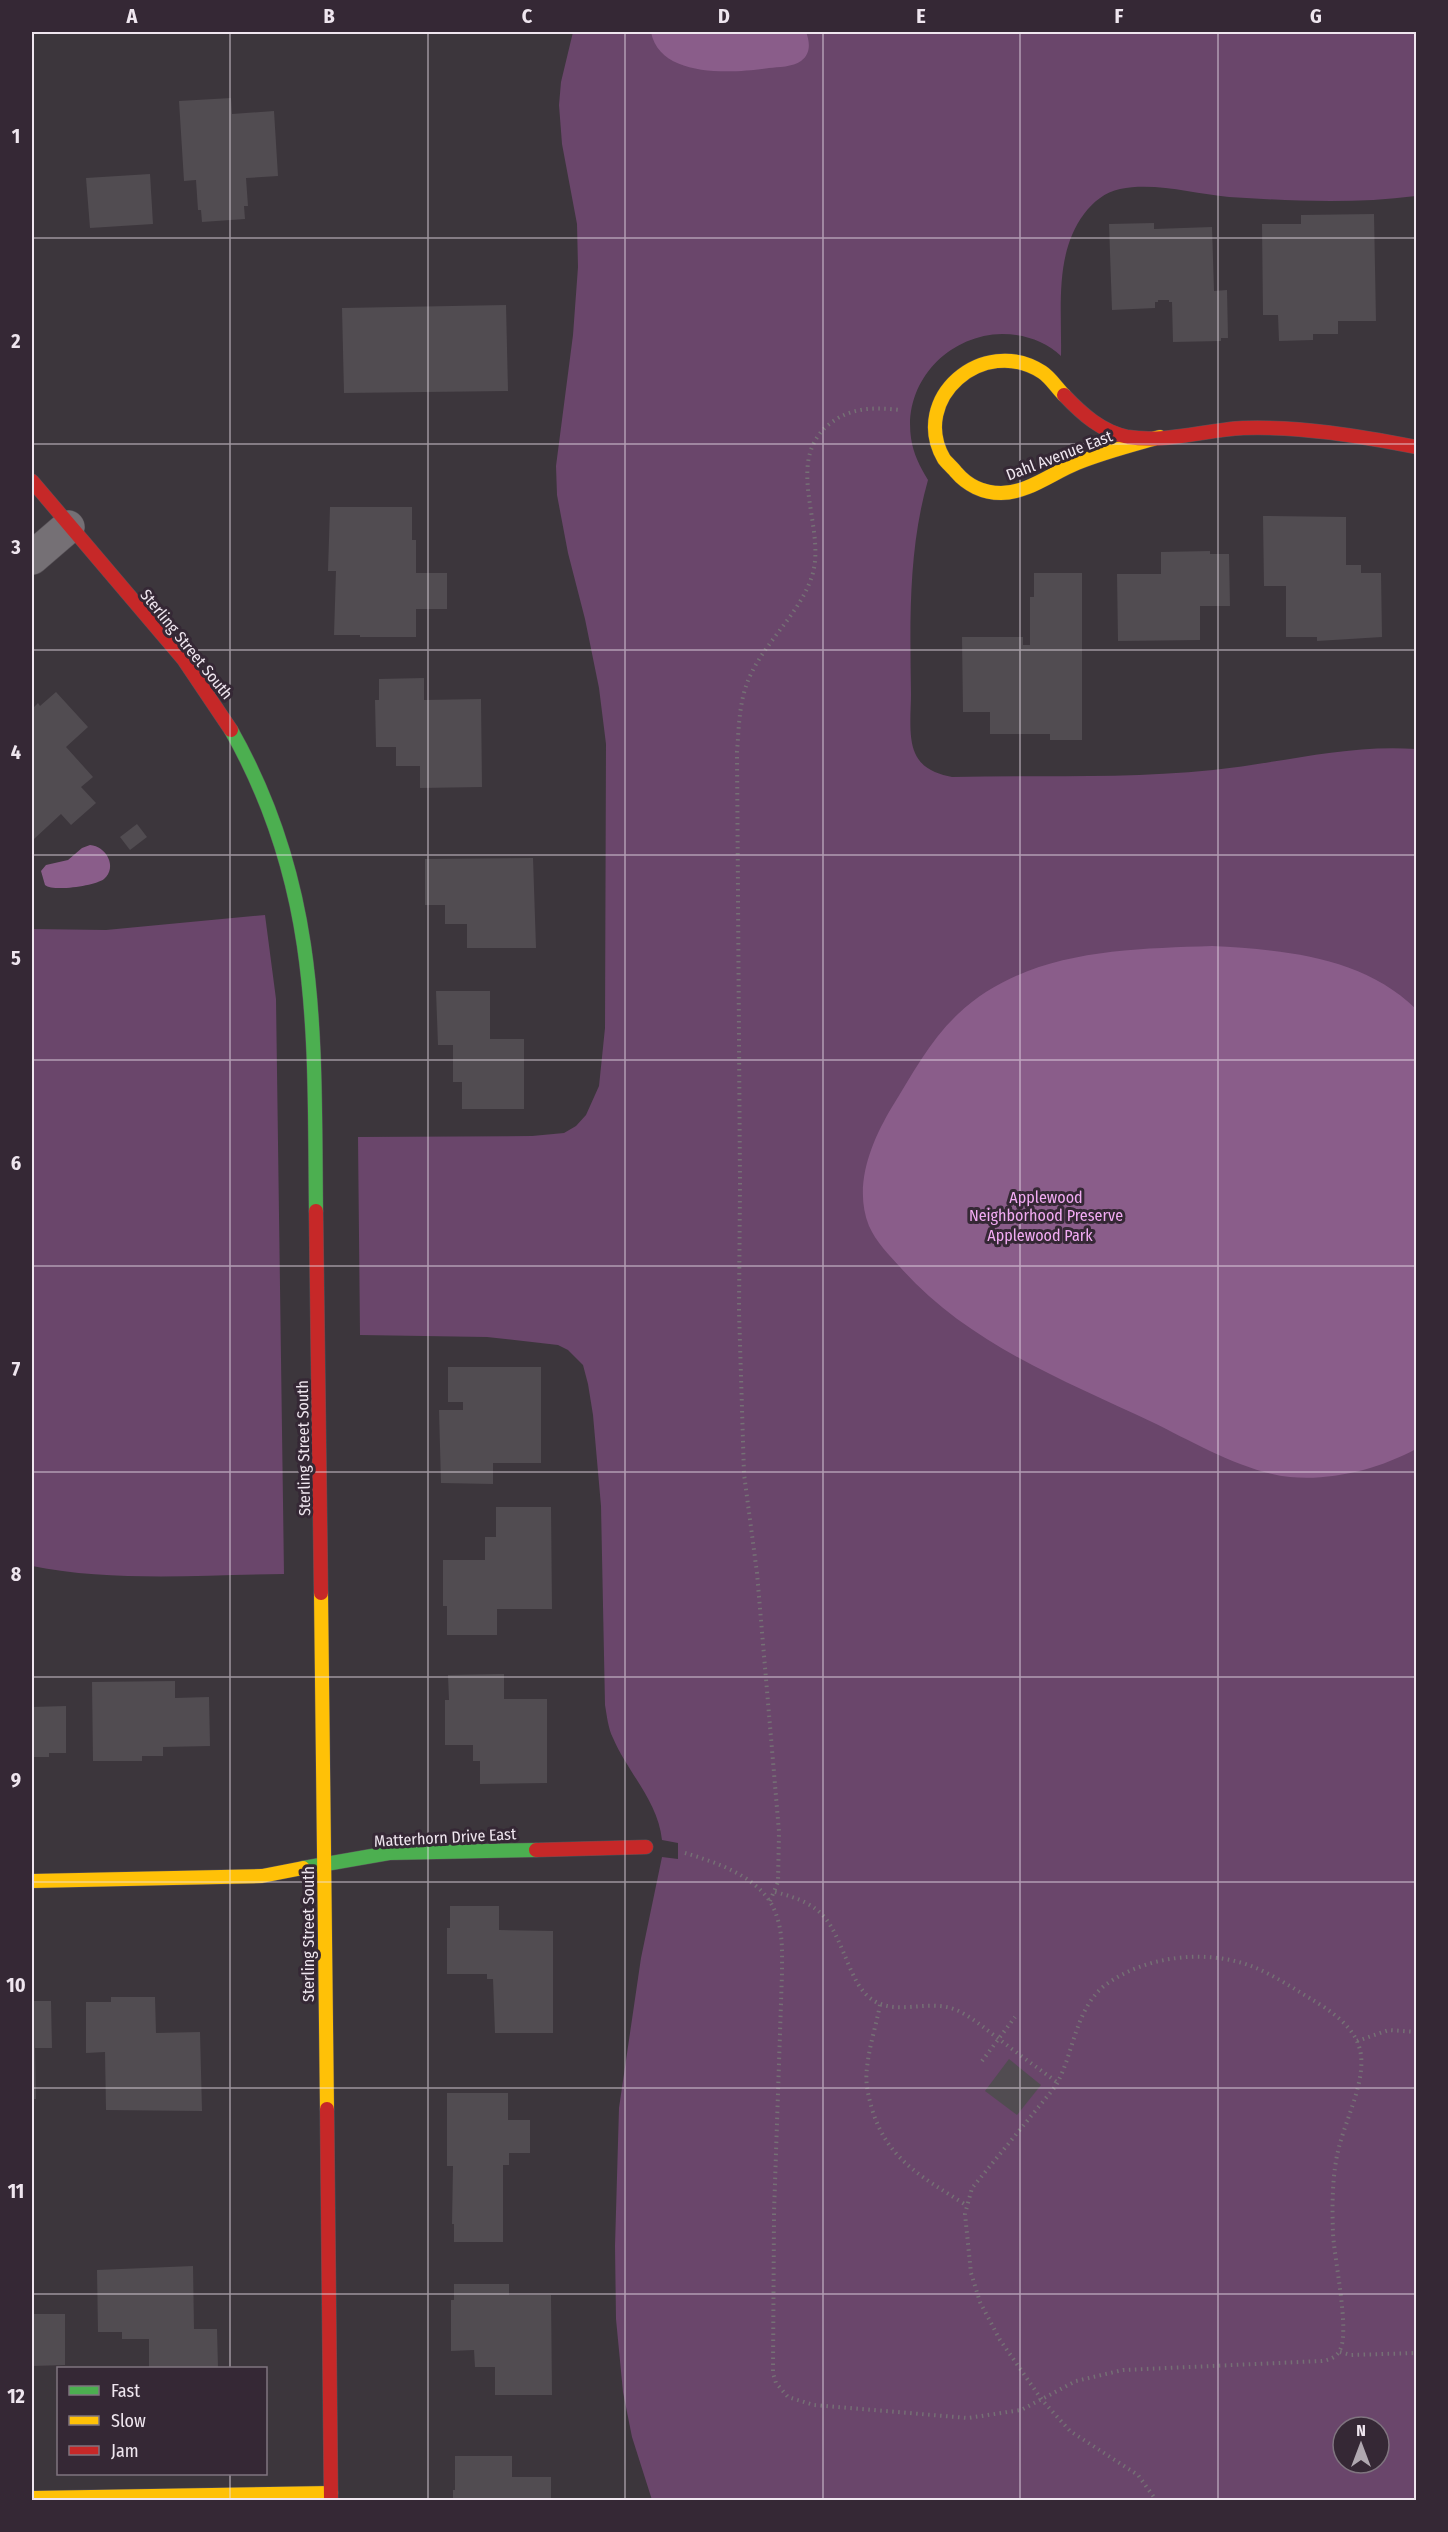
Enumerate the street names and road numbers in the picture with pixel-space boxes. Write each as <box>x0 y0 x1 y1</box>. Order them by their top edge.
street label: Dahl Avenue East <box>1003 426 1116 484</box>
street label: Sterling Street South <box>136 586 237 703</box>
street label: Sterling Street South <box>293 1380 314 1516</box>
street label: Matterhorn Drive East <box>373 1824 517 1851</box>
street label: Sterling Street South <box>299 1866 318 2002</box>

